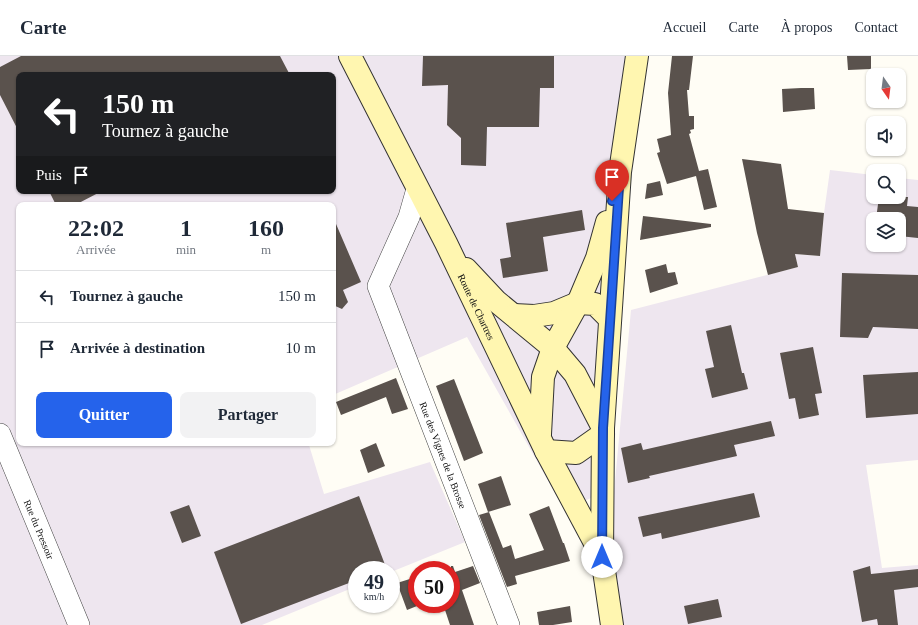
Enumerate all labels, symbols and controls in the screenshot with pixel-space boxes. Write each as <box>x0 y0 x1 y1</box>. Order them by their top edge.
text: Carte <box>20 17 66 38</box>
text: Accueil <box>663 20 706 35</box>
text: Carte <box>728 20 759 35</box>
text: À propos <box>781 20 832 35</box>
text: Contact <box>854 20 898 35</box>
north arrow <box>866 68 906 108</box>
map controls <box>866 68 906 252</box>
icon: left <box>36 88 88 140</box>
text: 150 m <box>102 88 174 119</box>
button: sound <box>866 116 906 156</box>
text: Tournez à gauche <box>102 121 229 141</box>
pin <box>595 160 629 201</box>
icon: arrive <box>70 164 92 186</box>
button: search <box>866 164 906 204</box>
icon: arrive <box>601 166 623 188</box>
text: Puis <box>36 167 62 183</box>
button: layers <box>866 212 906 252</box>
text: 22:02 <box>68 215 124 241</box>
text: 1 <box>180 215 192 241</box>
text: 160 <box>248 215 284 241</box>
text: Arrivée <box>76 242 116 257</box>
text: min <box>176 242 196 257</box>
text: m <box>261 242 271 257</box>
street label: Route de Chartres <box>456 272 497 342</box>
icon: left <box>36 286 58 308</box>
text: Tournez à gauche <box>70 288 183 304</box>
text: 150 m <box>278 288 316 304</box>
icon: arrive <box>36 338 58 360</box>
text: Arrivée à destination <box>70 340 205 356</box>
text: 10 m <box>286 340 316 356</box>
button: Quitter <box>36 392 172 438</box>
button: Partager <box>180 392 316 438</box>
street label: Rue des Vignes de la Brosse <box>417 400 469 511</box>
street label: Rue du Pressoir <box>22 498 56 561</box>
position arrow <box>581 536 623 578</box>
speed limit sign: 50 <box>408 561 460 613</box>
text: 49 <box>364 571 384 593</box>
text: km/h <box>364 591 384 602</box>

